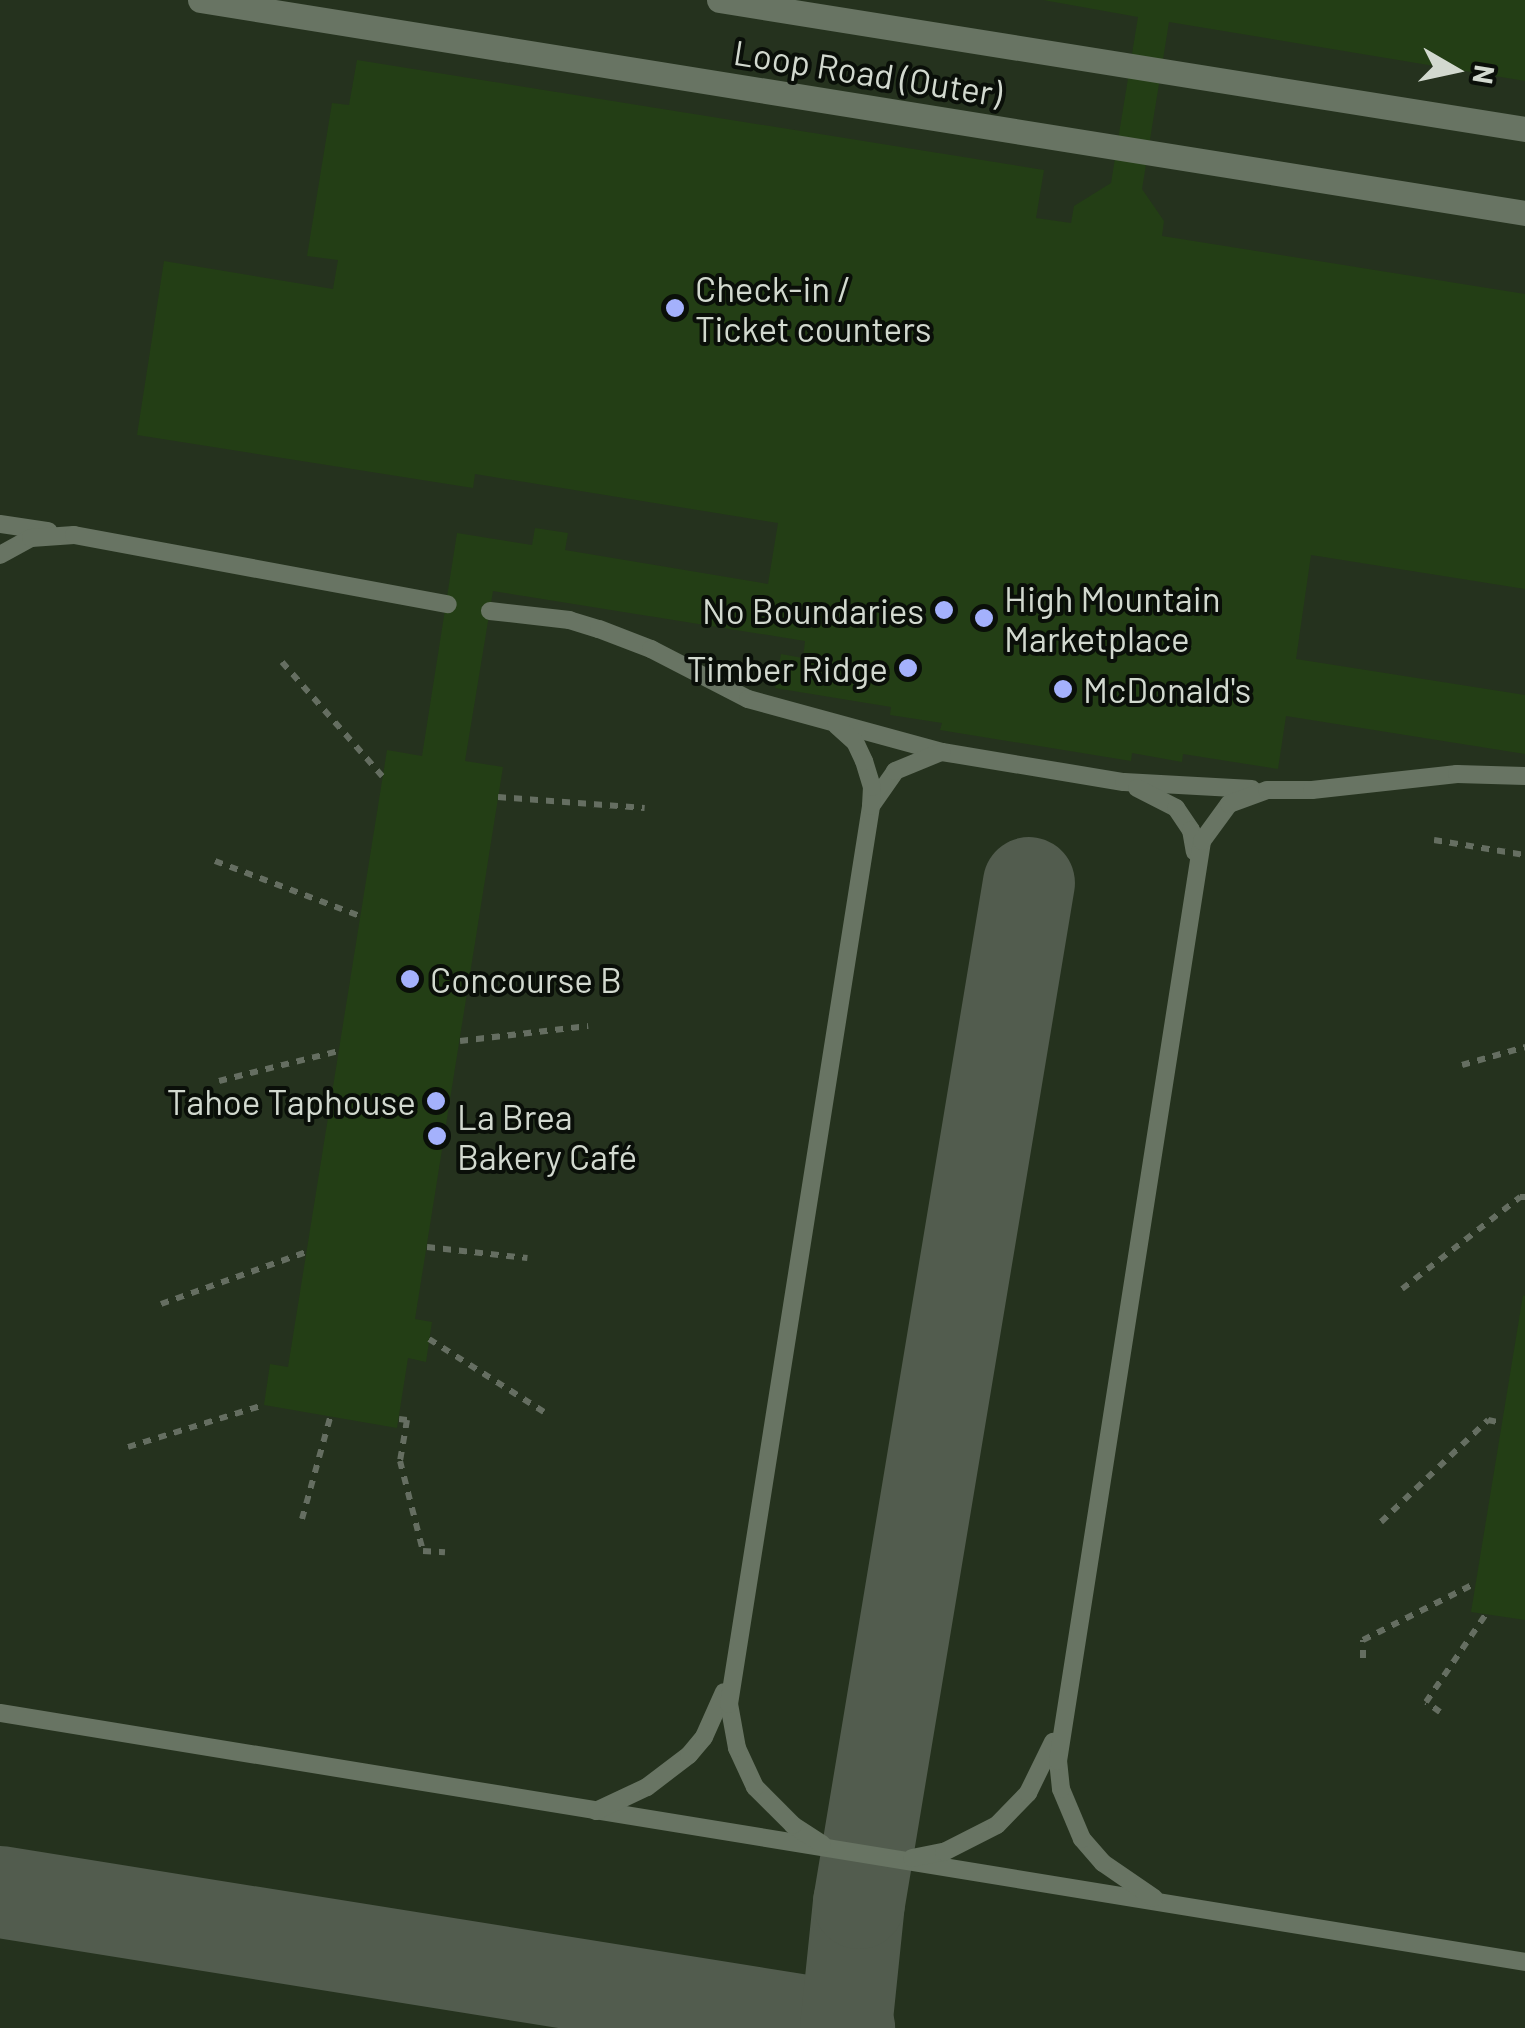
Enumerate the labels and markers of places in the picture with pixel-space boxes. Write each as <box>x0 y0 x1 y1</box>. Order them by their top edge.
place label: Check-in / Ticket counters <box>695 267 932 349</box>
marker: Check-in / Ticket counters <box>664 297 686 319</box>
place label: High Mountain Marketplace <box>1004 577 1221 659</box>
place label: No Boundaries <box>702 589 924 631</box>
marker: No Boundaries <box>933 599 955 621</box>
marker: High Mountain Marketplace <box>973 607 995 629</box>
place label: Timber Ridge <box>687 647 888 689</box>
marker: Timber Ridge <box>897 657 919 679</box>
place label: McDonald's <box>1083 668 1251 710</box>
marker: McDonald's <box>1052 678 1074 700</box>
place label: Concourse B <box>430 958 622 1000</box>
marker: Concourse B <box>399 968 421 990</box>
place label: Tahoe Taphouse <box>167 1080 416 1122</box>
marker: Tahoe Taphouse <box>425 1090 447 1112</box>
place label: La Brea Bakery Café <box>457 1095 637 1177</box>
marker: La Brea Bakery Café <box>426 1125 448 1147</box>

